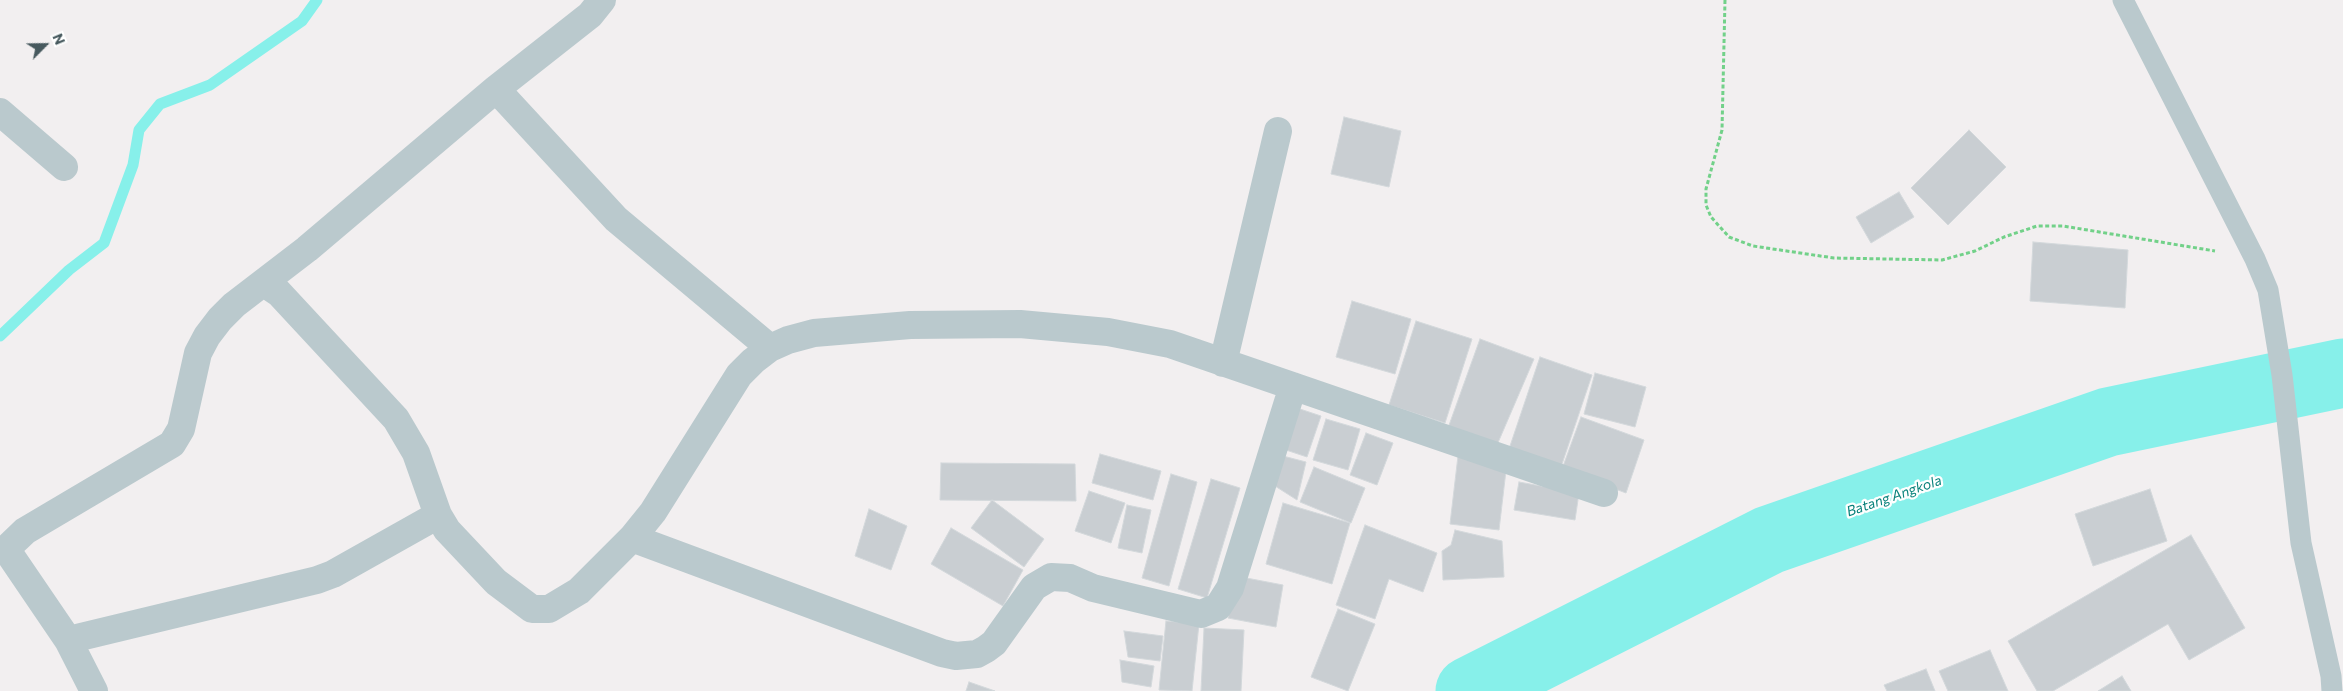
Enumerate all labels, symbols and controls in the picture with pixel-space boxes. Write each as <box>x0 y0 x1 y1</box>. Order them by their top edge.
north arrow <box>20 20 70 70</box>
text: N <box>49 31 69 47</box>
water label: Batang Angkola <box>1844 472 1944 520</box>

